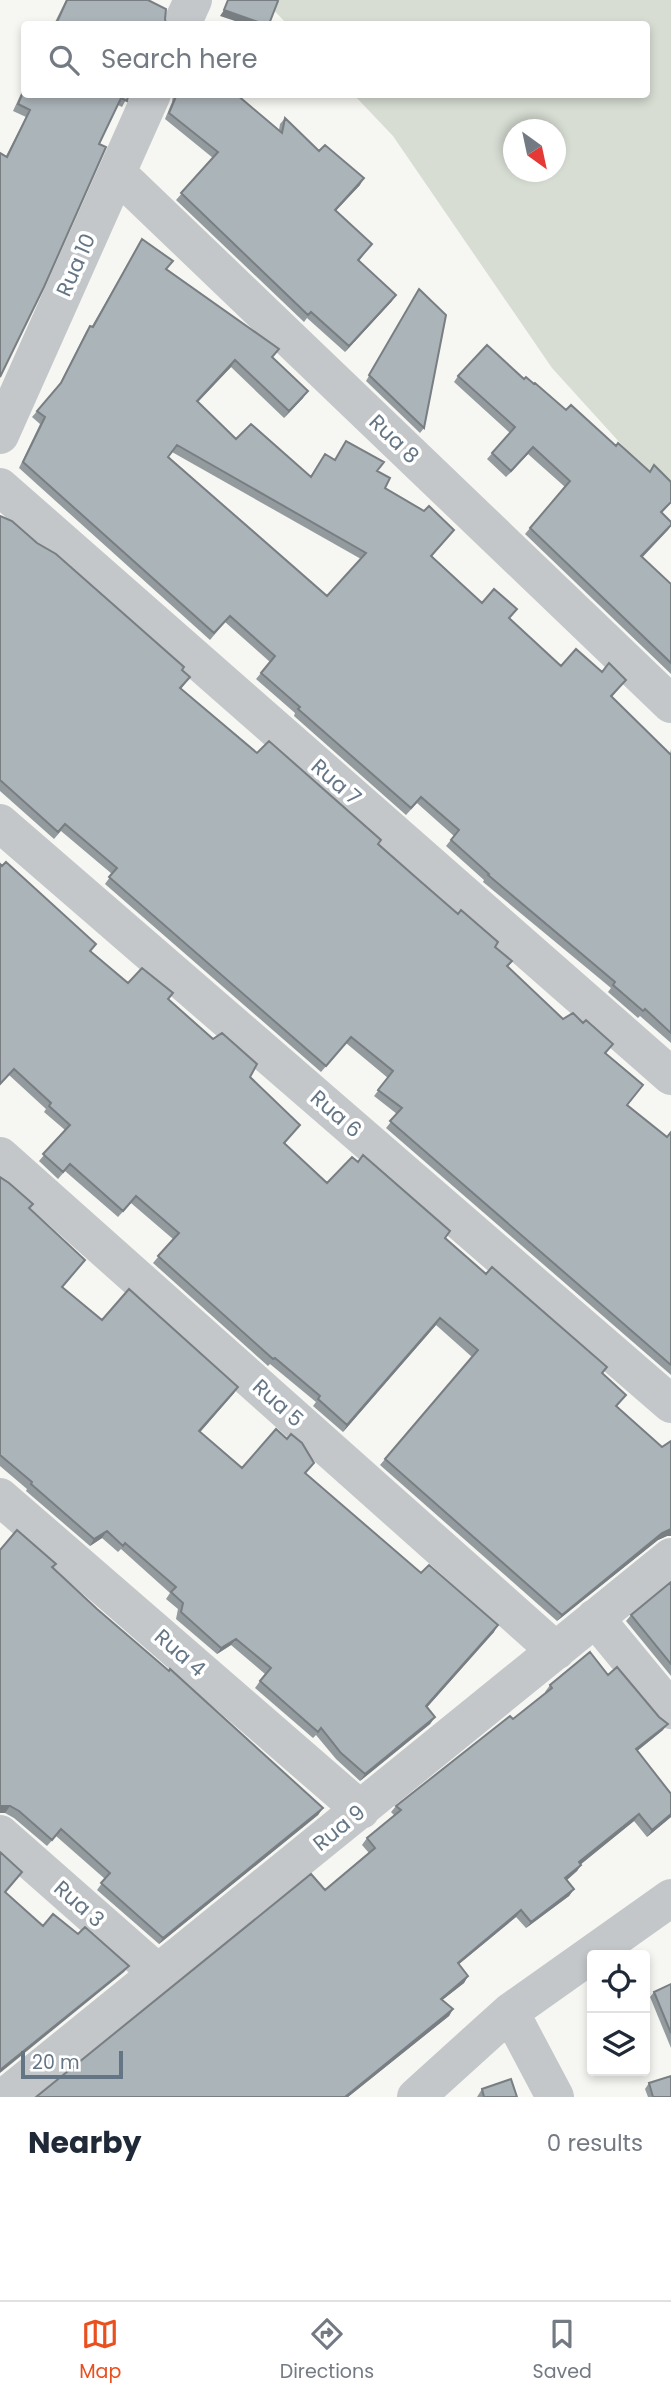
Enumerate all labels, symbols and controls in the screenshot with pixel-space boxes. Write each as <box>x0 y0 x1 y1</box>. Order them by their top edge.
search box <box>21 21 650 98</box>
icon: search <box>45 41 83 79</box>
text: Search here <box>101 41 258 77</box>
north arrow <box>503 119 566 182</box>
street label: Rua 10 <box>49 229 102 301</box>
street label: Rua 8 <box>363 408 426 470</box>
street label: Rua 7 <box>305 752 368 811</box>
street label: Rua 6 <box>304 1083 368 1144</box>
street label: Rua 5 <box>247 1372 310 1433</box>
street label: Rua 4 <box>148 1622 212 1683</box>
street label: Rua 9 <box>307 1798 371 1858</box>
street label: Rua 3 <box>48 1874 111 1934</box>
map controls <box>587 1950 650 2076</box>
button: locate <box>587 1950 650 2013</box>
button: layers <box>587 2013 650 2076</box>
scale bar <box>21 2048 122 2080</box>
text: 20 m <box>32 2049 80 2076</box>
text: Nearby <box>28 2121 142 2164</box>
text: 0 results <box>547 2127 643 2159</box>
tab: Map <box>79 2315 121 2386</box>
tab: Directions <box>280 2315 374 2386</box>
tab: Saved <box>533 2315 592 2386</box>

